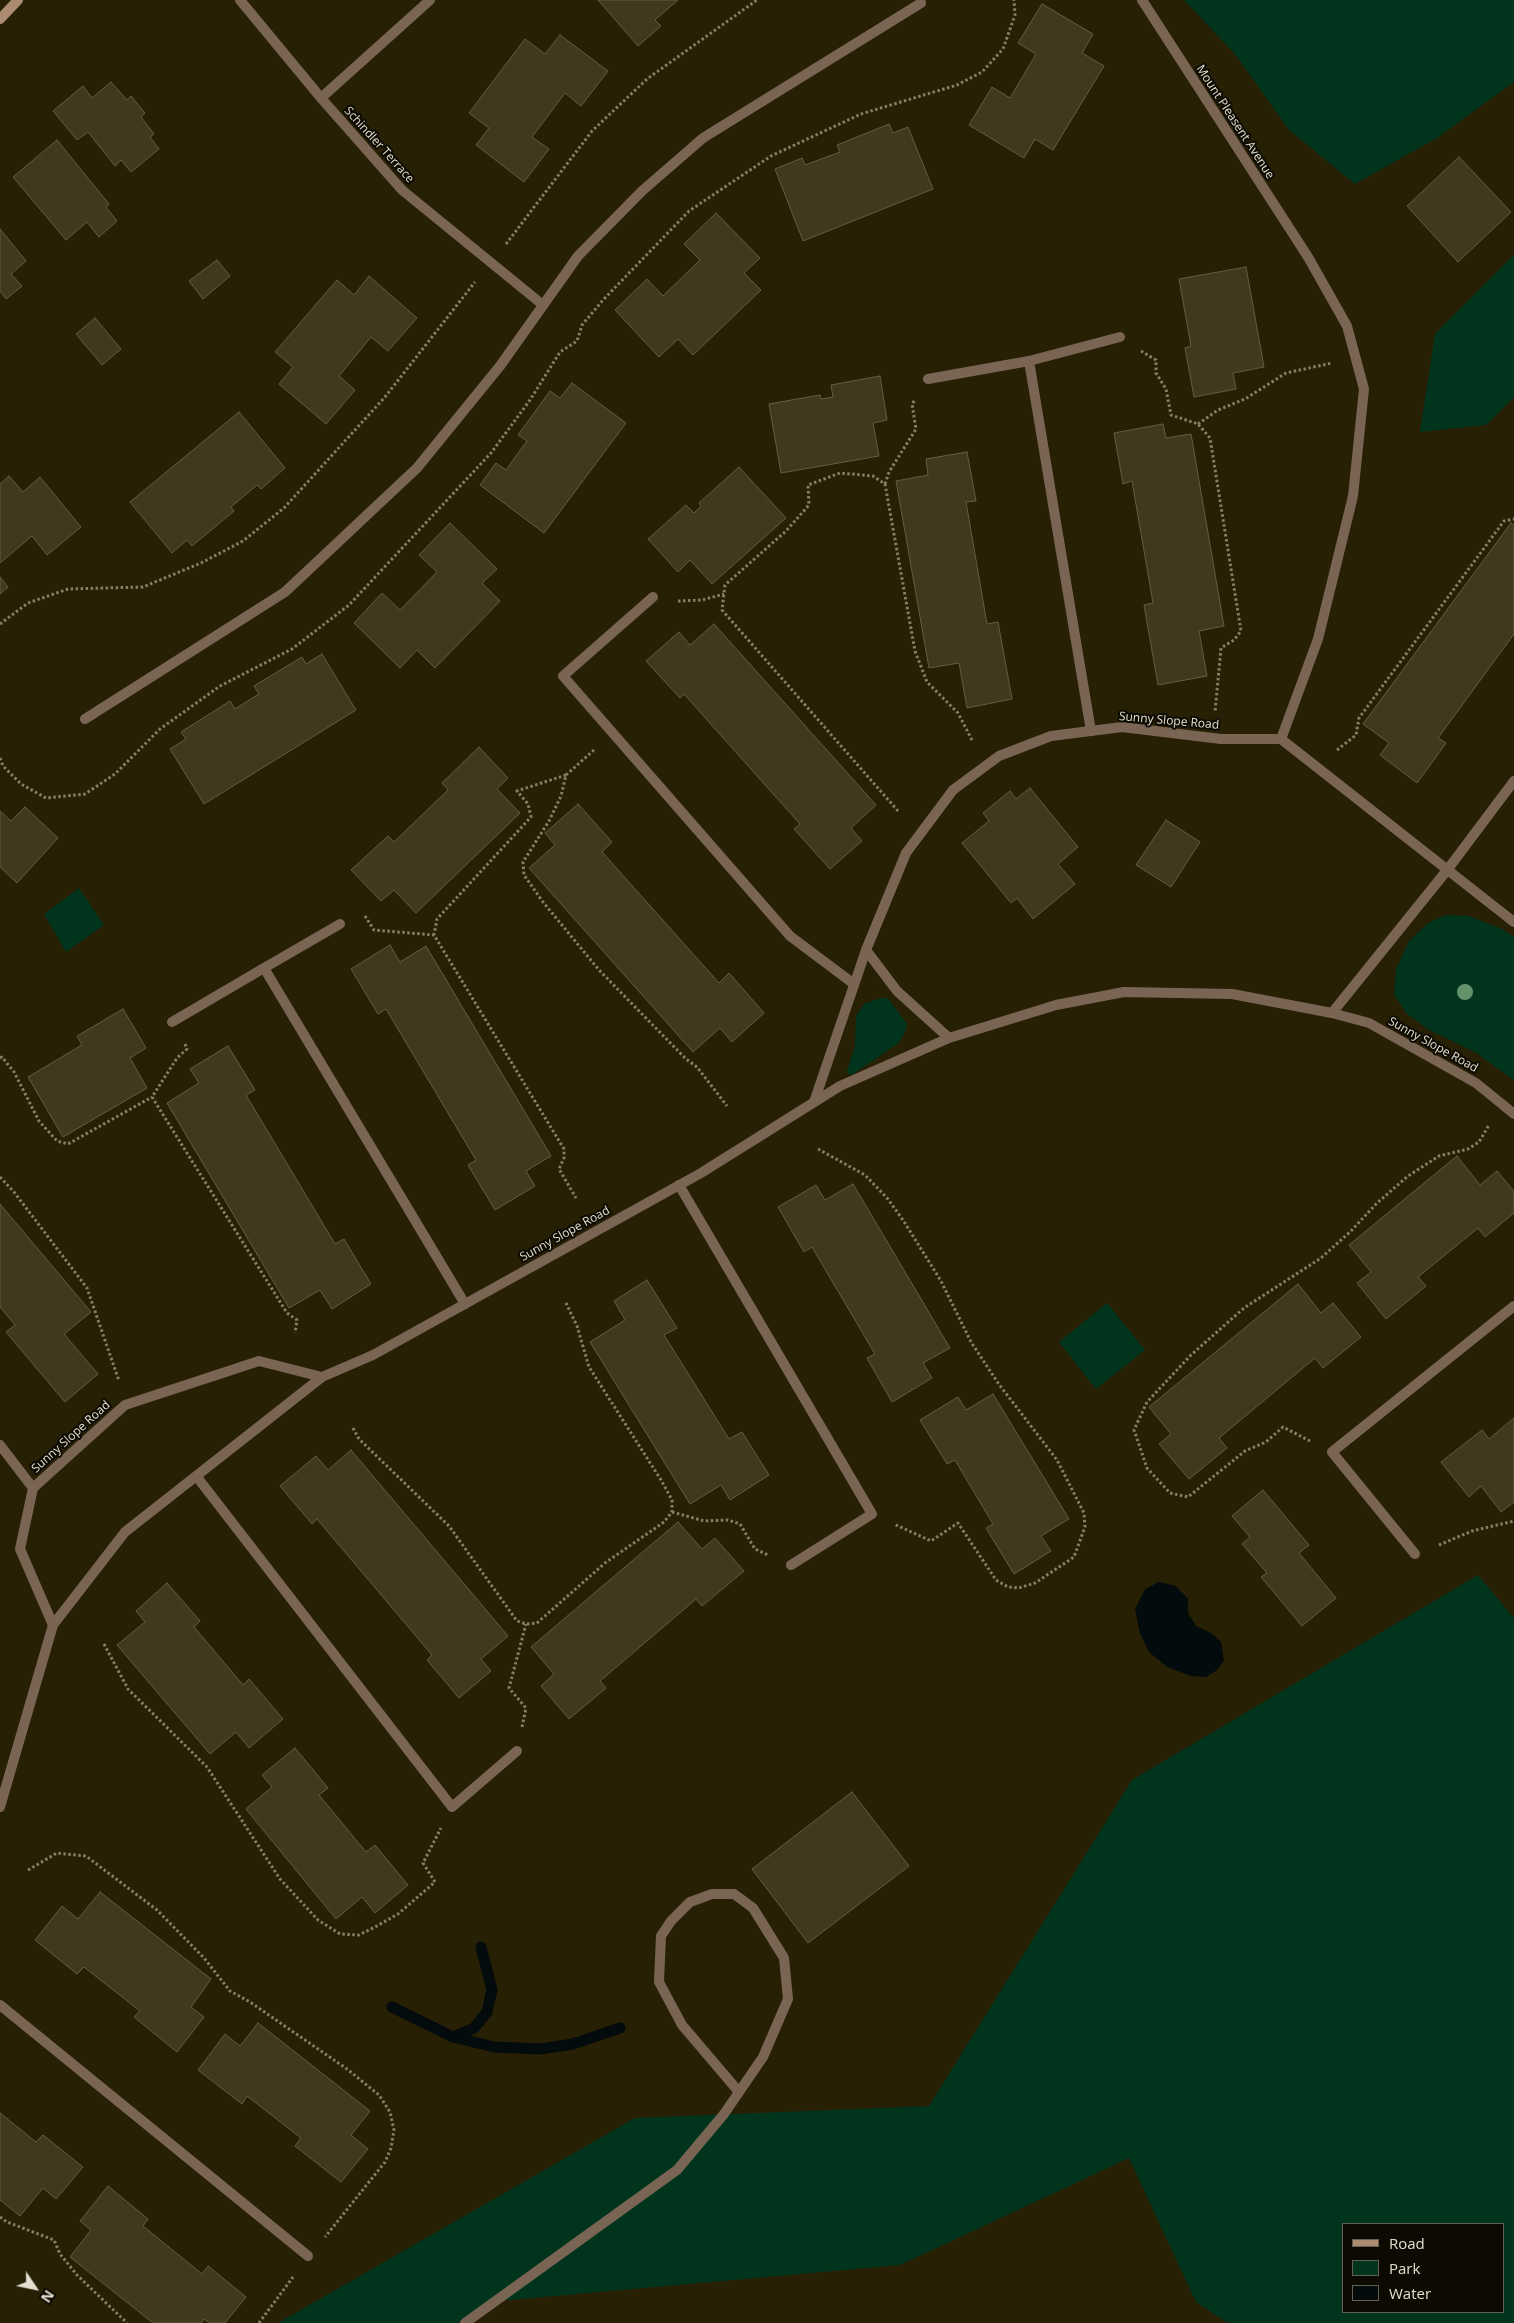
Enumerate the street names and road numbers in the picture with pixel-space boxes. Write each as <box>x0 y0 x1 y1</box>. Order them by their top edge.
street label: Mount Pleasent Avenue <box>1193 62 1277 182</box>
street label: Schindler Terrace <box>341 104 417 186</box>
street label: Sunny Slope Road <box>1118 709 1220 733</box>
street label: Sunny Slope Road <box>1386 1014 1480 1076</box>
street label: Sunny Slope Road <box>518 1203 612 1265</box>
street label: Sunny Slope Road <box>29 1398 113 1476</box>

